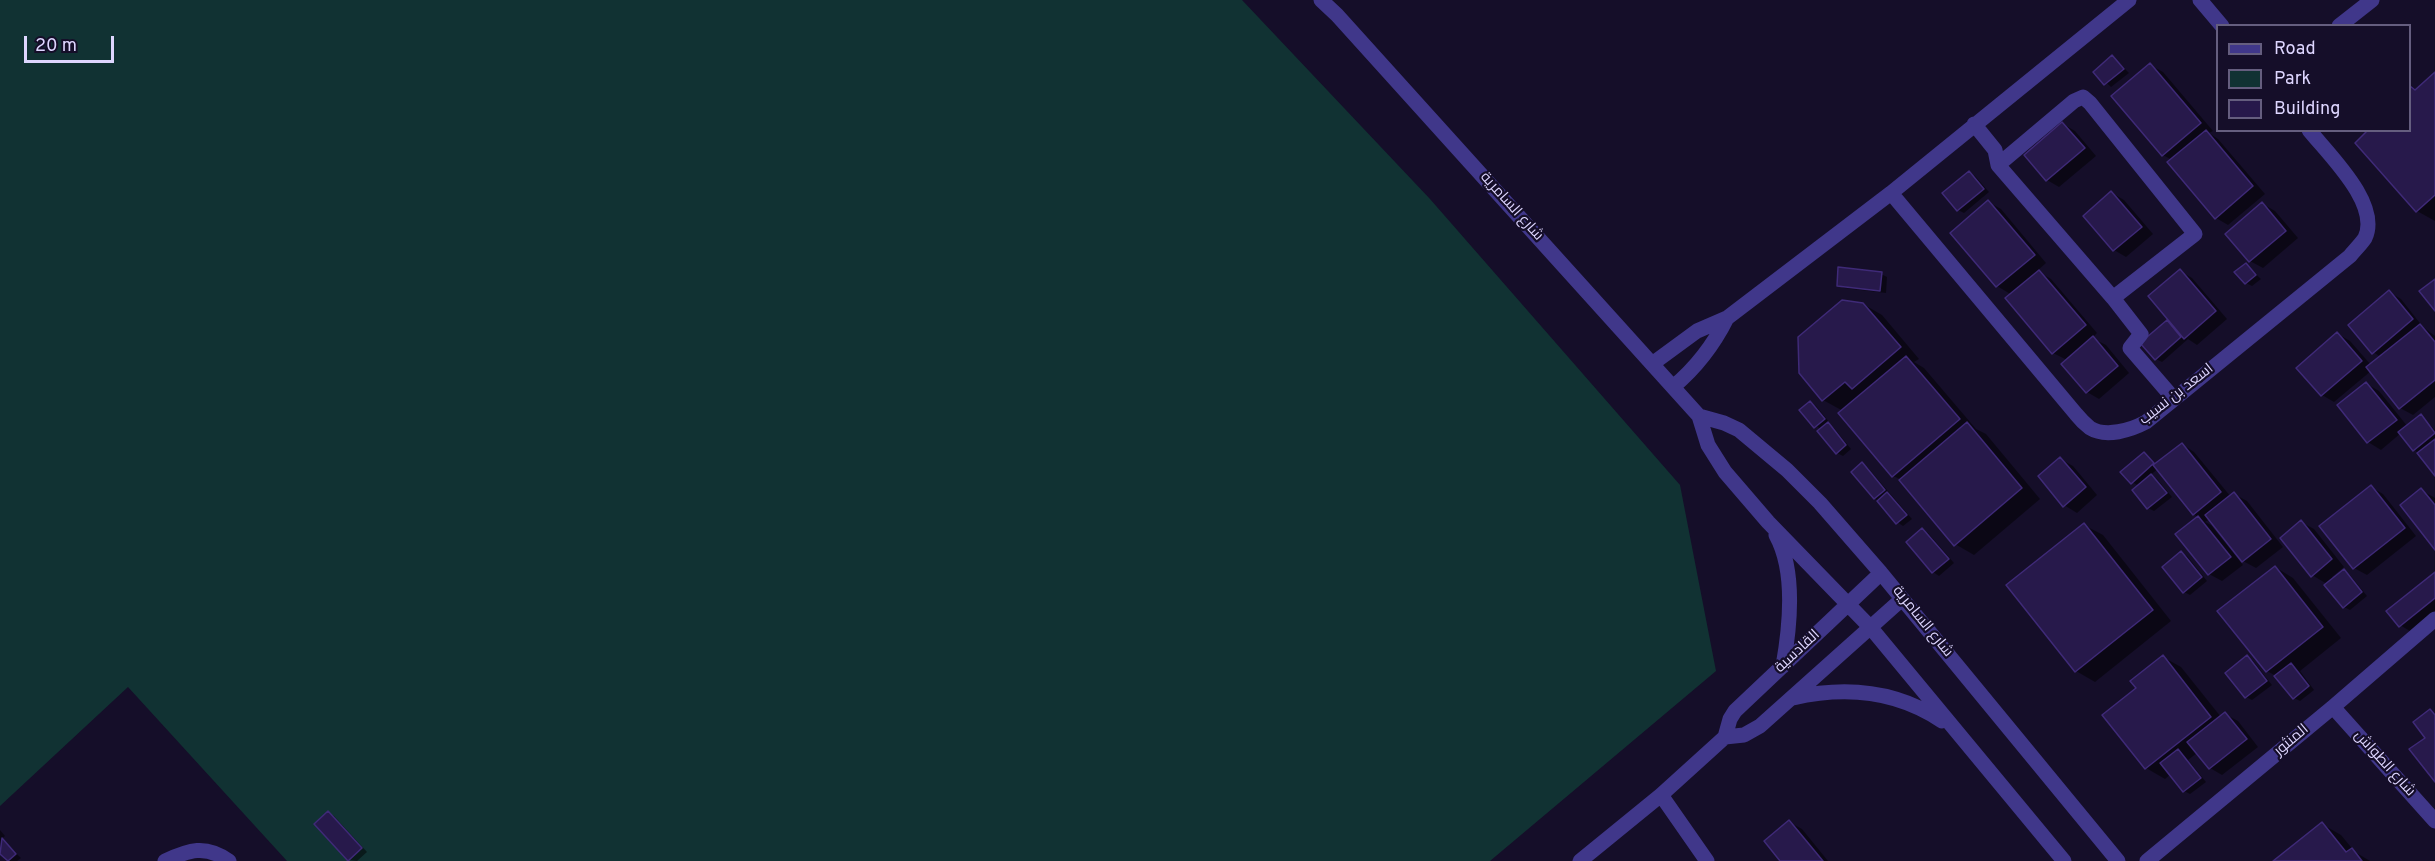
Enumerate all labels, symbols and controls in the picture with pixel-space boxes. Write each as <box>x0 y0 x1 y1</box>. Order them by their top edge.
scale bar <box>27 24 117 62</box>
legend <box>2216 24 2411 132</box>
text: 20 m <box>35 35 77 58</box>
text: Road <box>2274 38 2316 61</box>
text: Park <box>2274 68 2311 91</box>
text: Building <box>2274 98 2340 121</box>
street label: شارع السامرية <box>1476 169 1546 245</box>
street label: اسعد بن نسيب <box>2136 360 2218 430</box>
street label: شارع السامرية <box>1888 583 1956 661</box>
street label: القادسية <box>1772 627 1824 677</box>
street label: المنثور <box>2271 721 2313 761</box>
street label: شارع الطواش <box>2350 727 2418 801</box>

